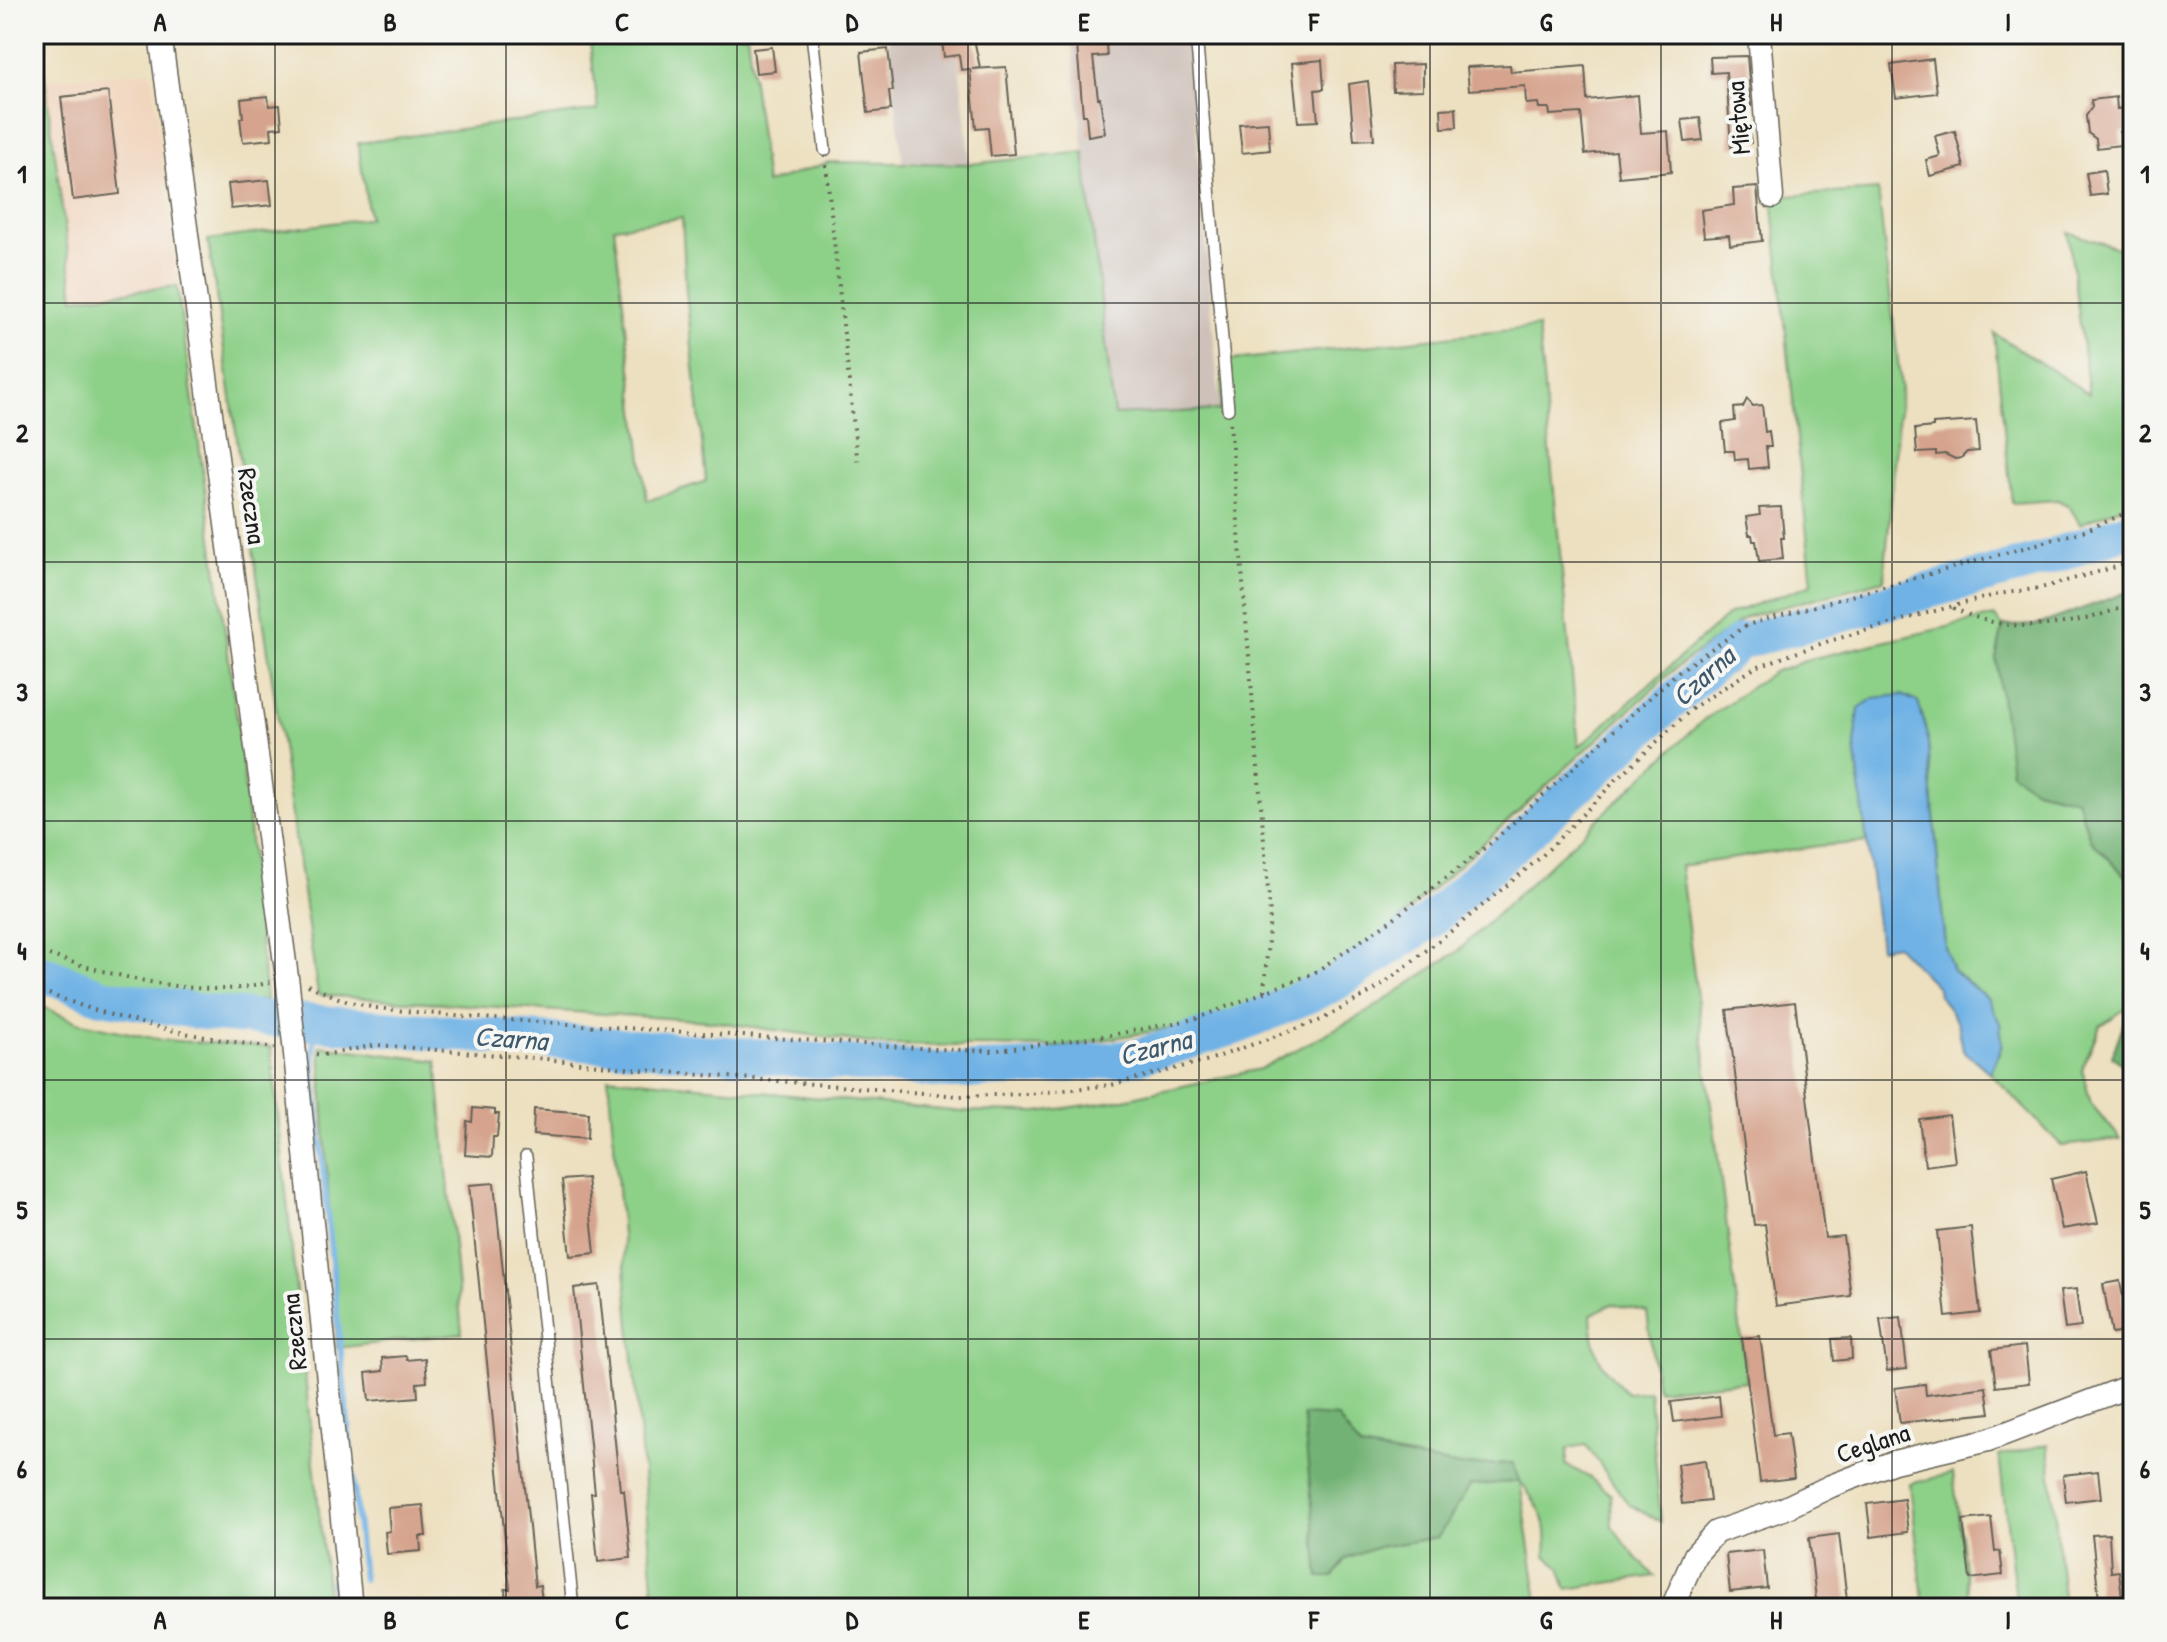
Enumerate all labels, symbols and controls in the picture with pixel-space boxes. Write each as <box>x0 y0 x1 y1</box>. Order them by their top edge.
text: A <box>154 4 167 39</box>
text: B <box>383 4 397 39</box>
text: C <box>615 4 629 39</box>
text: D <box>846 4 859 39</box>
text: E <box>1078 4 1090 39</box>
text: F <box>1308 4 1320 39</box>
text: G <box>1540 4 1553 39</box>
text: H <box>1770 4 1782 39</box>
text: I <box>2005 4 2011 39</box>
street label: Miętowa <box>1717 80 1758 156</box>
text: 1 <box>17 156 27 191</box>
text: 1 <box>2140 156 2150 191</box>
text: 2 <box>16 415 29 450</box>
text: 2 <box>2139 415 2152 450</box>
street label: Rzeczna <box>230 466 275 546</box>
water label: Czarna <box>1663 636 1745 714</box>
text: 3 <box>16 674 28 709</box>
text: 3 <box>2139 674 2151 709</box>
text: 4 <box>17 933 27 968</box>
text: 4 <box>2140 933 2150 968</box>
water label: Czarna <box>473 1017 552 1060</box>
water label: Czarna <box>1115 1019 1198 1074</box>
text: 5 <box>17 1192 28 1227</box>
text: 5 <box>2140 1192 2151 1227</box>
street label: Rzeczna <box>272 1292 315 1372</box>
street label: Ceglana <box>1832 1414 1914 1471</box>
text: 6 <box>17 1451 28 1486</box>
text: 6 <box>2140 1451 2151 1486</box>
text: A <box>154 1602 167 1637</box>
text: B <box>383 1602 397 1637</box>
text: C <box>615 1602 629 1637</box>
text: D <box>846 1602 859 1637</box>
text: E <box>1078 1602 1090 1637</box>
text: F <box>1308 1602 1320 1637</box>
text: G <box>1540 1602 1553 1637</box>
text: H <box>1770 1602 1782 1637</box>
text: I <box>2005 1602 2011 1637</box>

